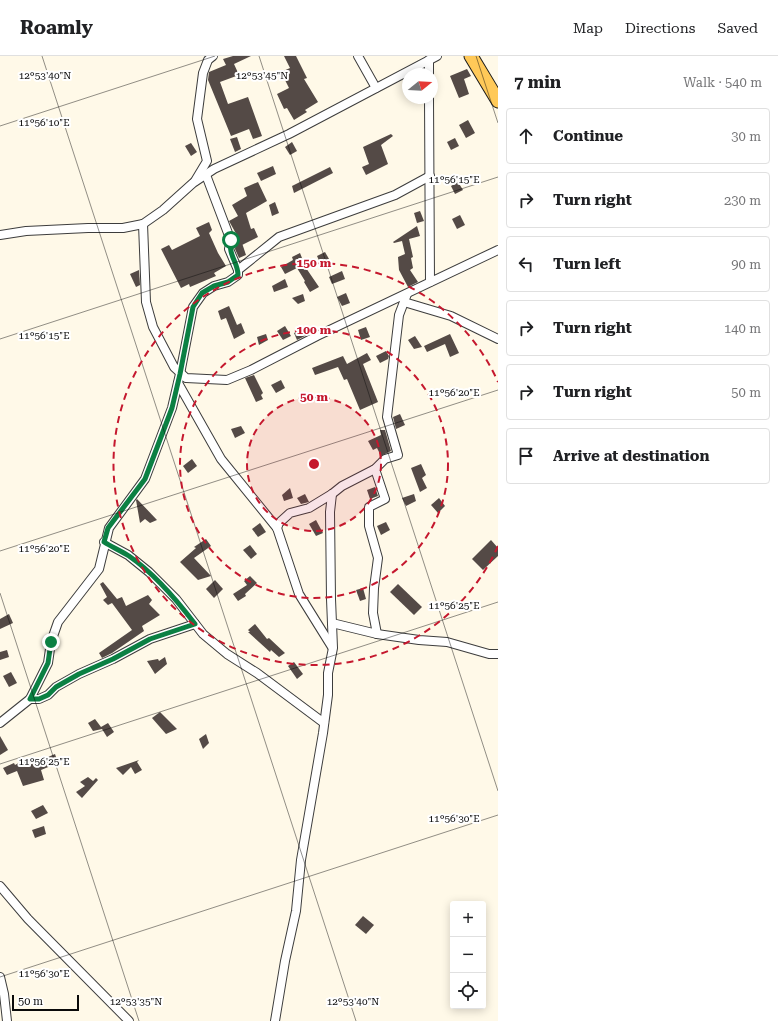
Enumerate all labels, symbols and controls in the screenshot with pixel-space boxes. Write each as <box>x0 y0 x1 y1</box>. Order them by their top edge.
text: Roamly <box>20 16 93 39</box>
text: Map <box>573 20 603 36</box>
text: Directions <box>625 20 695 36</box>
text: Saved <box>717 20 758 36</box>
north arrow <box>402 68 438 104</box>
text: 12°53'40"N <box>19 70 71 81</box>
text: 12°53'45"N <box>236 70 288 81</box>
text: 7 min <box>514 72 561 92</box>
text: Walk · 540 m <box>683 75 762 90</box>
text: 11°56'10"E <box>18 117 70 128</box>
icon: ahead <box>515 125 537 147</box>
text: Continue <box>553 127 623 145</box>
text: 30 m <box>731 129 761 144</box>
text: 11°56'15"E <box>428 174 480 185</box>
icon: right <box>515 189 537 211</box>
text: Turn right <box>553 191 632 209</box>
text: 230 m <box>724 193 761 208</box>
route start <box>222 231 240 249</box>
icon: left <box>515 253 537 275</box>
text: Turn left <box>553 255 621 273</box>
text: 150 m <box>297 256 332 270</box>
text: 90 m <box>731 257 761 272</box>
icon: right <box>515 317 537 339</box>
text: Turn right <box>553 319 632 337</box>
text: 140 m <box>724 321 761 336</box>
text: 100 m <box>297 323 332 337</box>
text: 11°56'15"E <box>18 330 70 341</box>
icon: right <box>515 381 537 403</box>
text: Turn right <box>553 383 632 401</box>
text: 50 m <box>731 385 761 400</box>
text: 11°56'20"E <box>428 387 480 398</box>
text: 50 m <box>300 390 328 404</box>
icon: arrive <box>515 445 537 467</box>
text: Arrive at destination <box>553 447 709 465</box>
centre of rings <box>307 457 321 471</box>
text: 11°56'20"E <box>18 543 70 554</box>
text: 11°56'25"E <box>428 600 480 611</box>
route end <box>42 633 60 651</box>
text: 11°56'25"E <box>18 756 70 767</box>
text: 11°56'30"E <box>428 813 480 824</box>
map controls <box>450 901 486 1009</box>
button: + <box>450 901 486 937</box>
button: − <box>450 937 486 973</box>
text: 11°56'30"E <box>18 968 70 979</box>
button: locate <box>450 973 486 1009</box>
scale bar <box>12 993 79 1012</box>
text: 50 m <box>18 995 43 1008</box>
text: 12°53'35"N <box>110 996 162 1007</box>
text: 12°53'40"N <box>327 996 379 1007</box>

